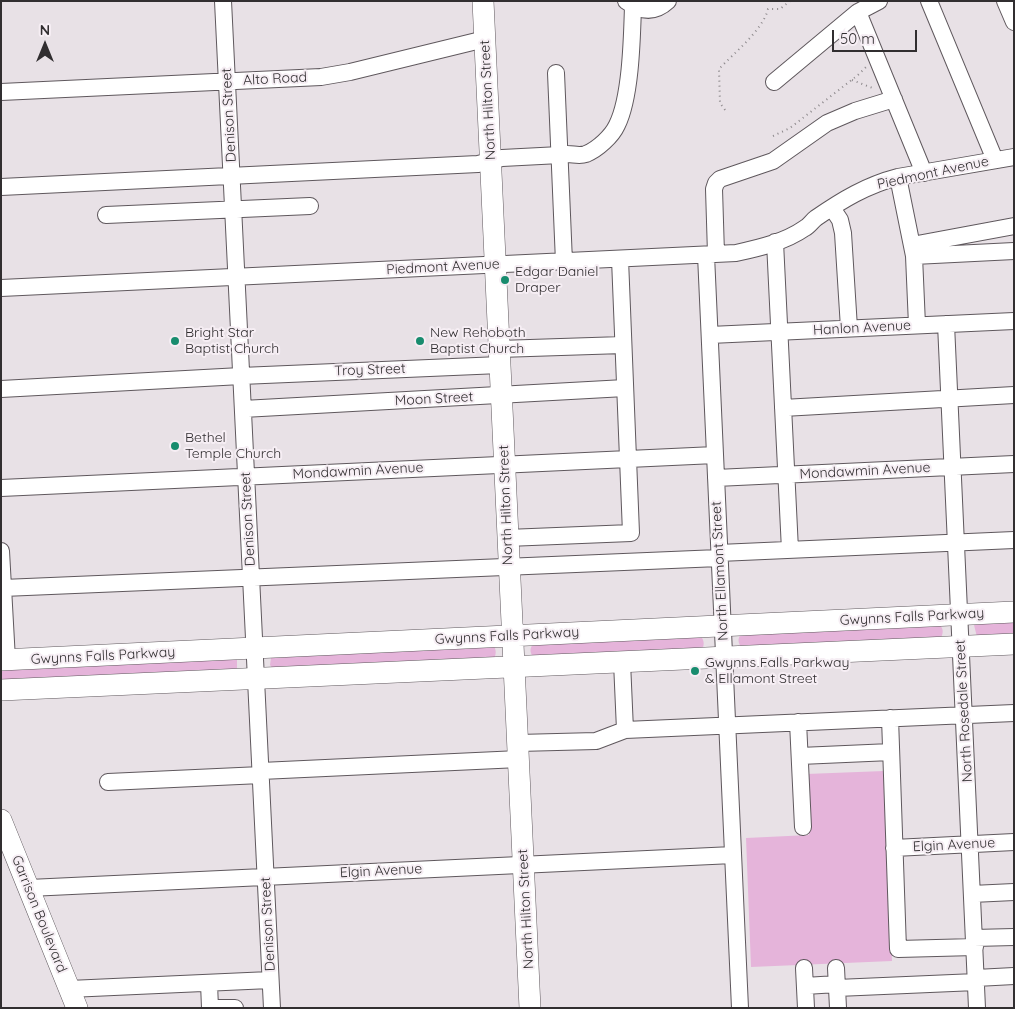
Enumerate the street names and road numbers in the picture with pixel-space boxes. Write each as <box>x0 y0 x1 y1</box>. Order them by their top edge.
street label: North Hilton Street <box>476 40 500 160</box>
street label: Denison Street <box>218 67 240 163</box>
street label: Alto Road <box>243 69 307 89</box>
street label: Piedmont Avenue <box>876 153 990 193</box>
street label: Piedmont Avenue <box>386 256 500 278</box>
street label: Hanlon Avenue <box>813 317 911 339</box>
street label: Troy Street <box>334 360 406 380</box>
street label: Moon Street <box>394 389 474 409</box>
street label: North Hilton Street <box>496 445 516 565</box>
street label: Mondawmin Avenue <box>292 459 424 483</box>
street label: Mondawmin Avenue <box>799 459 931 483</box>
street label: Denison Street <box>237 471 259 567</box>
street label: North Ellamont Street <box>708 501 732 641</box>
street label: Gwynns Falls Parkway <box>839 605 985 629</box>
street label: Gwynns Falls Parkway <box>434 624 580 648</box>
street label: North Rosedale Street <box>952 639 976 783</box>
street label: Gwynns Falls Parkway <box>30 644 176 668</box>
street label: Elgin Avenue <box>912 834 996 856</box>
street label: North Hilton Street <box>514 849 538 969</box>
street label: Garrison Boulevard <box>8 853 70 975</box>
street label: Elgin Avenue <box>339 860 423 882</box>
street label: Denison Street <box>257 876 279 972</box>

